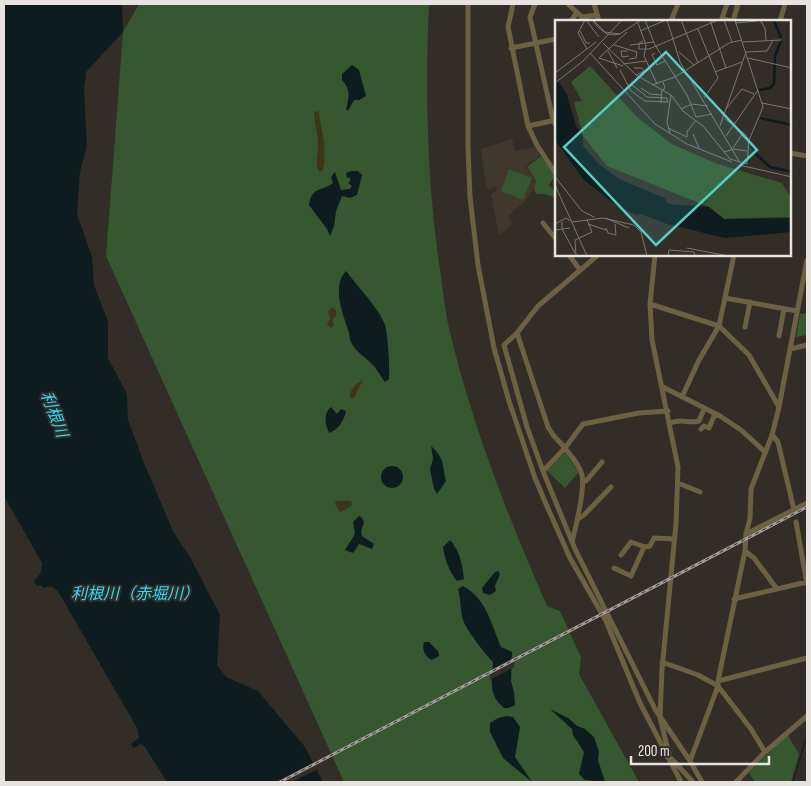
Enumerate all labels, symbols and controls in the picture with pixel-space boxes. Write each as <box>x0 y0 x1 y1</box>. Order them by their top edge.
inset map <box>555 20 791 256</box>
water label: 利根川 <box>36 389 72 442</box>
water label: 利根川（赤堀川） <box>71 585 199 604</box>
scale bar <box>631 734 768 766</box>
text: 200 m <box>638 742 670 761</box>

